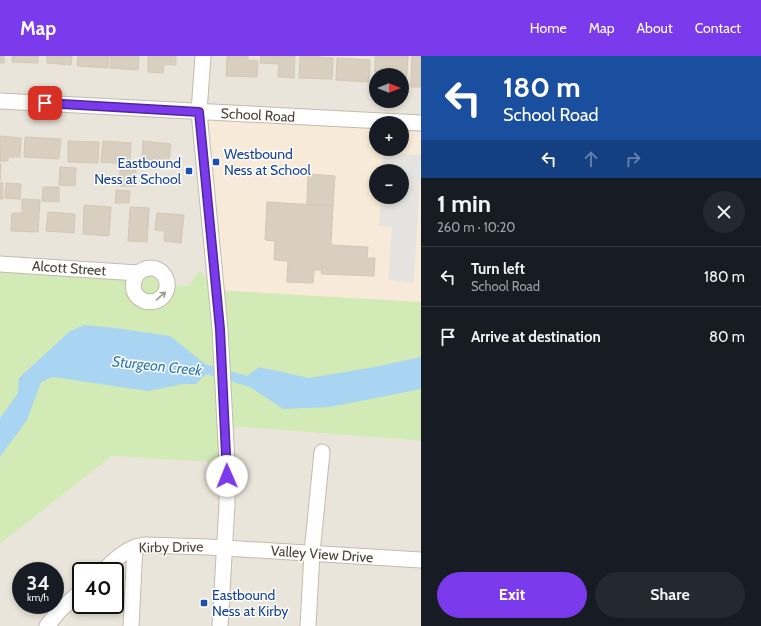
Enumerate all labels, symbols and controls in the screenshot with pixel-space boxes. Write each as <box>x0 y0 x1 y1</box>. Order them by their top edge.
text: Map <box>20 17 56 40</box>
text: Home <box>530 19 567 37</box>
text: Map <box>589 19 614 37</box>
text: About <box>636 19 673 37</box>
text: Contact <box>695 19 741 37</box>
north arrow <box>369 68 409 108</box>
map controls <box>369 68 409 204</box>
text: 180 m <box>503 70 581 104</box>
icon: left <box>437 72 489 124</box>
pin <box>28 86 62 120</box>
icon: arrive <box>34 92 56 114</box>
street label: School Road <box>220 104 296 126</box>
text: School Road <box>503 104 599 126</box>
button: + <box>369 116 409 156</box>
place label: Westbound Ness at School <box>224 145 312 179</box>
icon: left <box>538 148 560 170</box>
icon: ahead <box>580 148 602 170</box>
icon: right <box>622 148 644 170</box>
place label: Eastbound Ness at School <box>94 154 182 188</box>
marker: Westbound Ness at School <box>211 157 221 167</box>
button: − <box>369 164 409 204</box>
marker: Eastbound Ness at School <box>184 166 194 176</box>
text: 1 min <box>437 189 491 218</box>
button: close <box>703 191 745 233</box>
text: 260 m · 10:20 <box>437 219 515 235</box>
street label: Alcott Street <box>31 256 107 280</box>
text: Turn left <box>471 260 525 278</box>
icon: left <box>437 266 459 288</box>
text: 180 m <box>704 268 745 286</box>
text: School Road <box>471 278 540 294</box>
one-way arrow <box>155 292 166 301</box>
icon: arrive <box>437 326 459 348</box>
text: Arrive at destination <box>471 328 601 346</box>
text: 80 m <box>709 328 745 346</box>
water label: Sturgeon Creek <box>111 352 203 380</box>
position arrow <box>206 455 248 497</box>
street label: Kirby Drive <box>138 537 204 557</box>
street label: Valley View Drive <box>270 541 374 567</box>
speed limit sign: 40 <box>72 562 124 614</box>
text: 34 <box>26 571 50 595</box>
button: Exit <box>437 572 587 618</box>
button: Share <box>595 572 745 618</box>
place label: Eastbound Ness at Kirby <box>212 586 288 620</box>
text: km/h <box>27 591 49 604</box>
marker: Eastbound Ness at Kirby <box>199 598 209 608</box>

